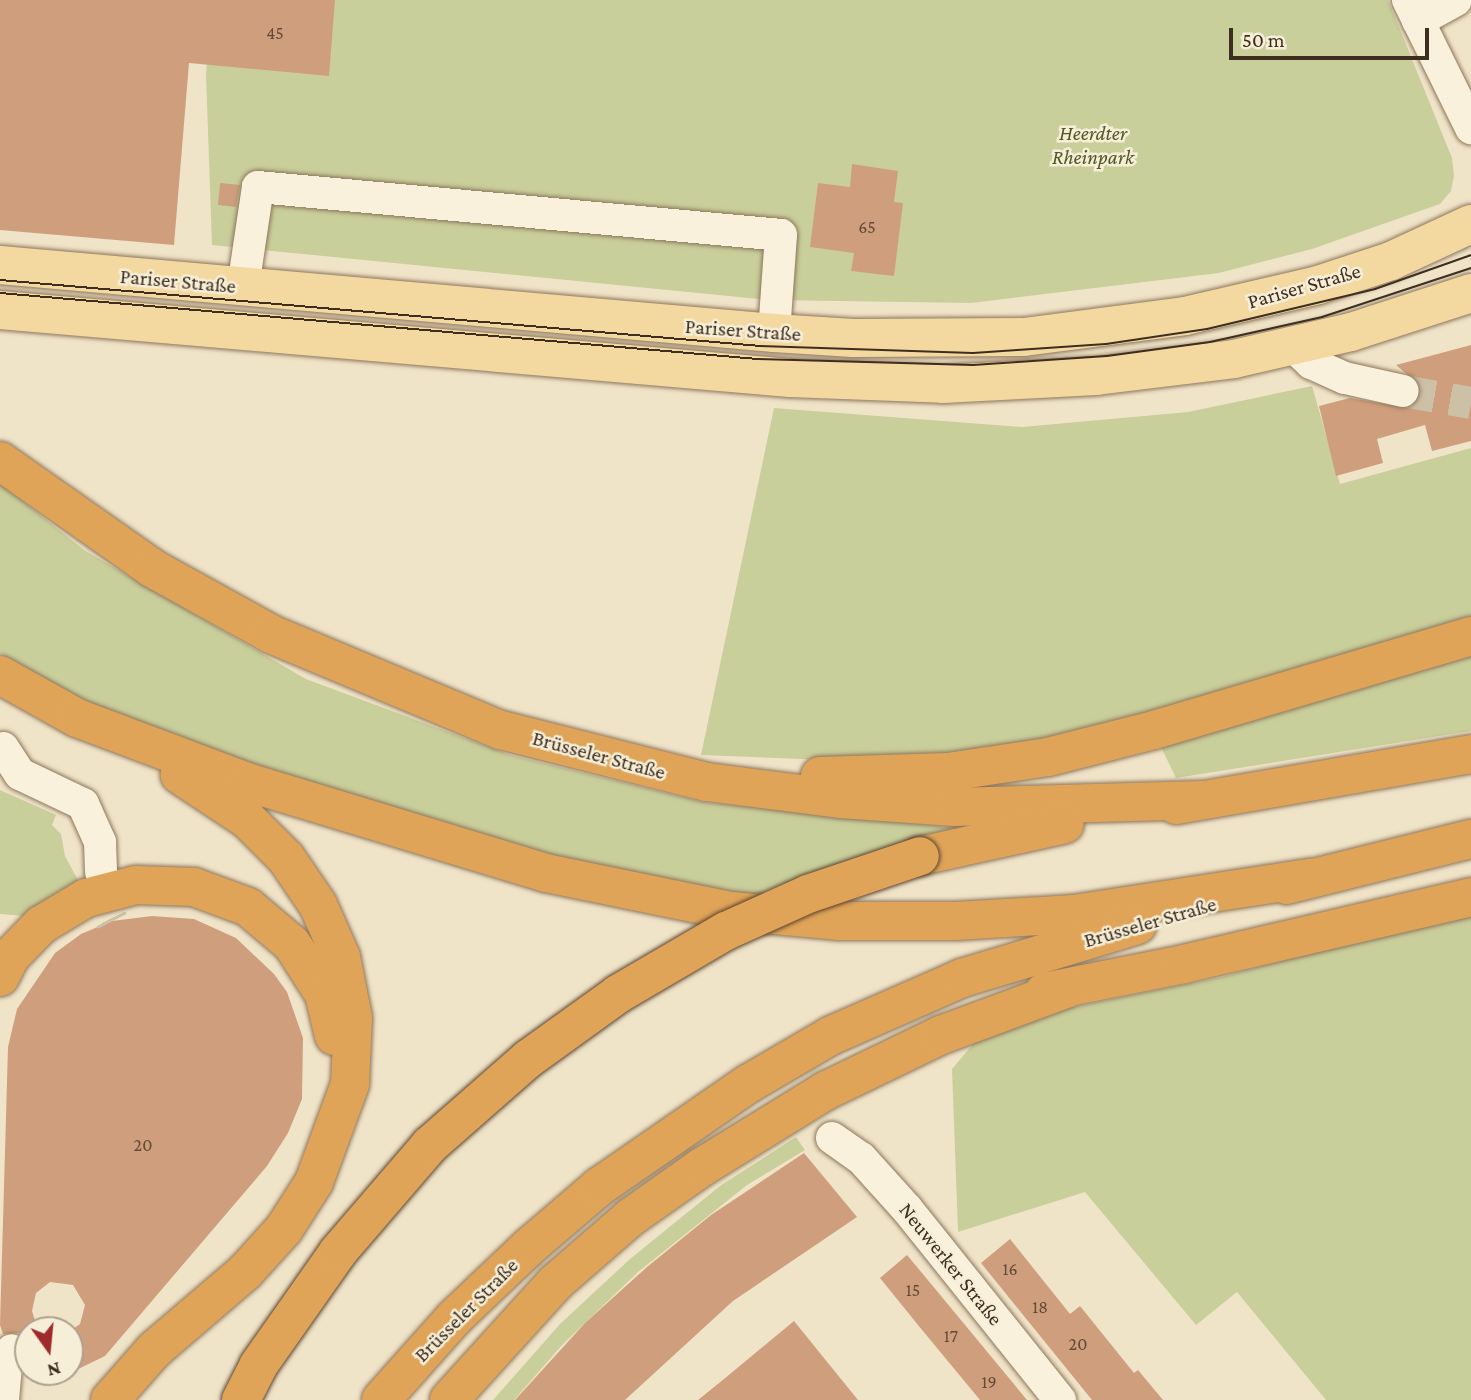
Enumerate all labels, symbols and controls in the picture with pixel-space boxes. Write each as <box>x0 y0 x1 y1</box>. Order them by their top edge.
scale bar <box>1233 14 1432 58</box>
house number: 45 <box>266 22 284 44</box>
text: 50 m <box>1242 28 1285 52</box>
park label: Heerdter Rheinpark <box>1052 120 1134 170</box>
house number: 65 <box>858 216 876 238</box>
street label: Pariser Straße <box>1245 258 1363 314</box>
street label: Pariser Straße <box>119 263 237 299</box>
street label: Pariser Straße <box>684 313 802 347</box>
street label: Brüsseler Straße <box>530 725 668 785</box>
street label: Brüsseler Straße <box>1081 891 1219 953</box>
house number: 20 <box>134 1134 152 1156</box>
street label: Neuwerker Straße <box>894 1197 1008 1331</box>
street label: Brüsseler Straße <box>409 1253 523 1367</box>
house number: 16 <box>1002 1258 1018 1280</box>
house number: 15 <box>906 1279 920 1301</box>
house number: 18 <box>1032 1296 1048 1318</box>
north arrow <box>14 1316 84 1386</box>
house number: 17 <box>944 1325 958 1347</box>
house number: 20 <box>1069 1333 1087 1355</box>
text: N <box>45 1358 63 1382</box>
house number: 19 <box>981 1371 997 1393</box>

